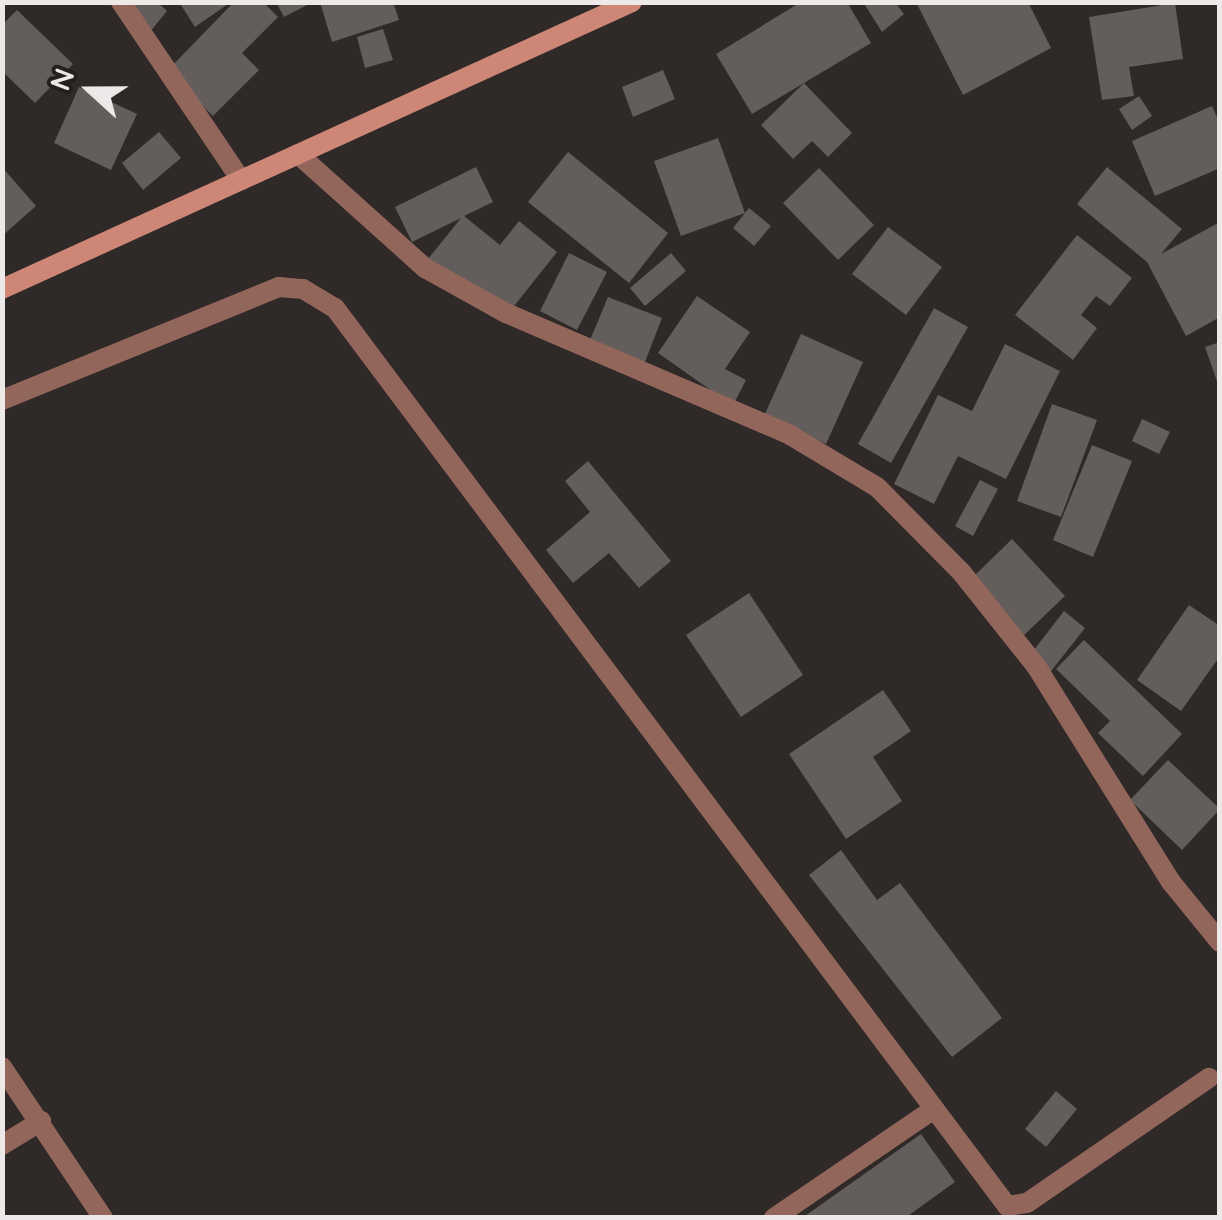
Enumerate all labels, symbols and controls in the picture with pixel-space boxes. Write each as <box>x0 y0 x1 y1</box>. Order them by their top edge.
north arrow <box>40 40 140 140</box>
text: N <box>41 63 82 95</box>

